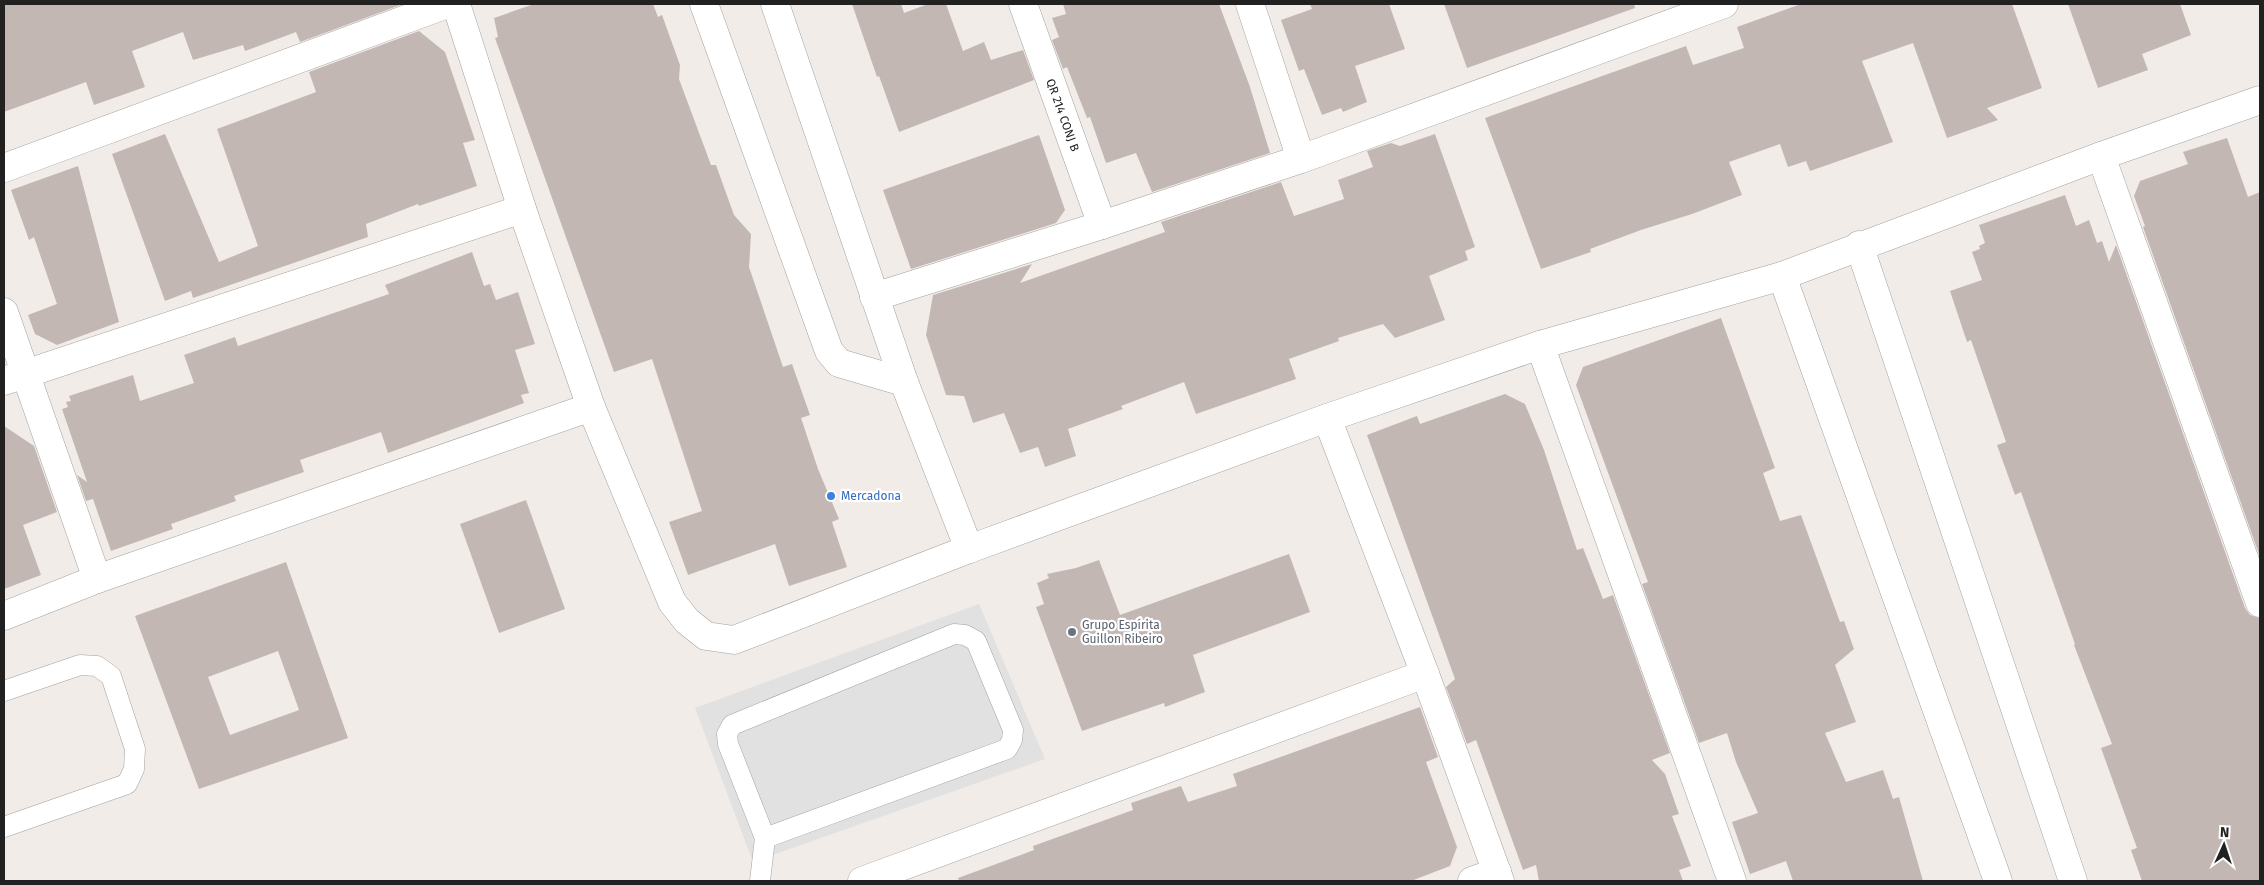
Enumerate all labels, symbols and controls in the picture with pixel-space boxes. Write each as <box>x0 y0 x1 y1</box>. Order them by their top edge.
street label: QR 214 CONJ B <box>1043 77 1082 153</box>
place label: Mercadona <box>841 489 901 503</box>
marker: Mercadona <box>825 490 837 502</box>
place label: Grupo Espírita Guillon Ribeiro <box>1082 618 1163 646</box>
marker: Grupo Espírita Guillon Ribeiro <box>1066 626 1078 638</box>
north arrow <box>2199 820 2249 870</box>
text: N <box>2220 824 2230 841</box>

